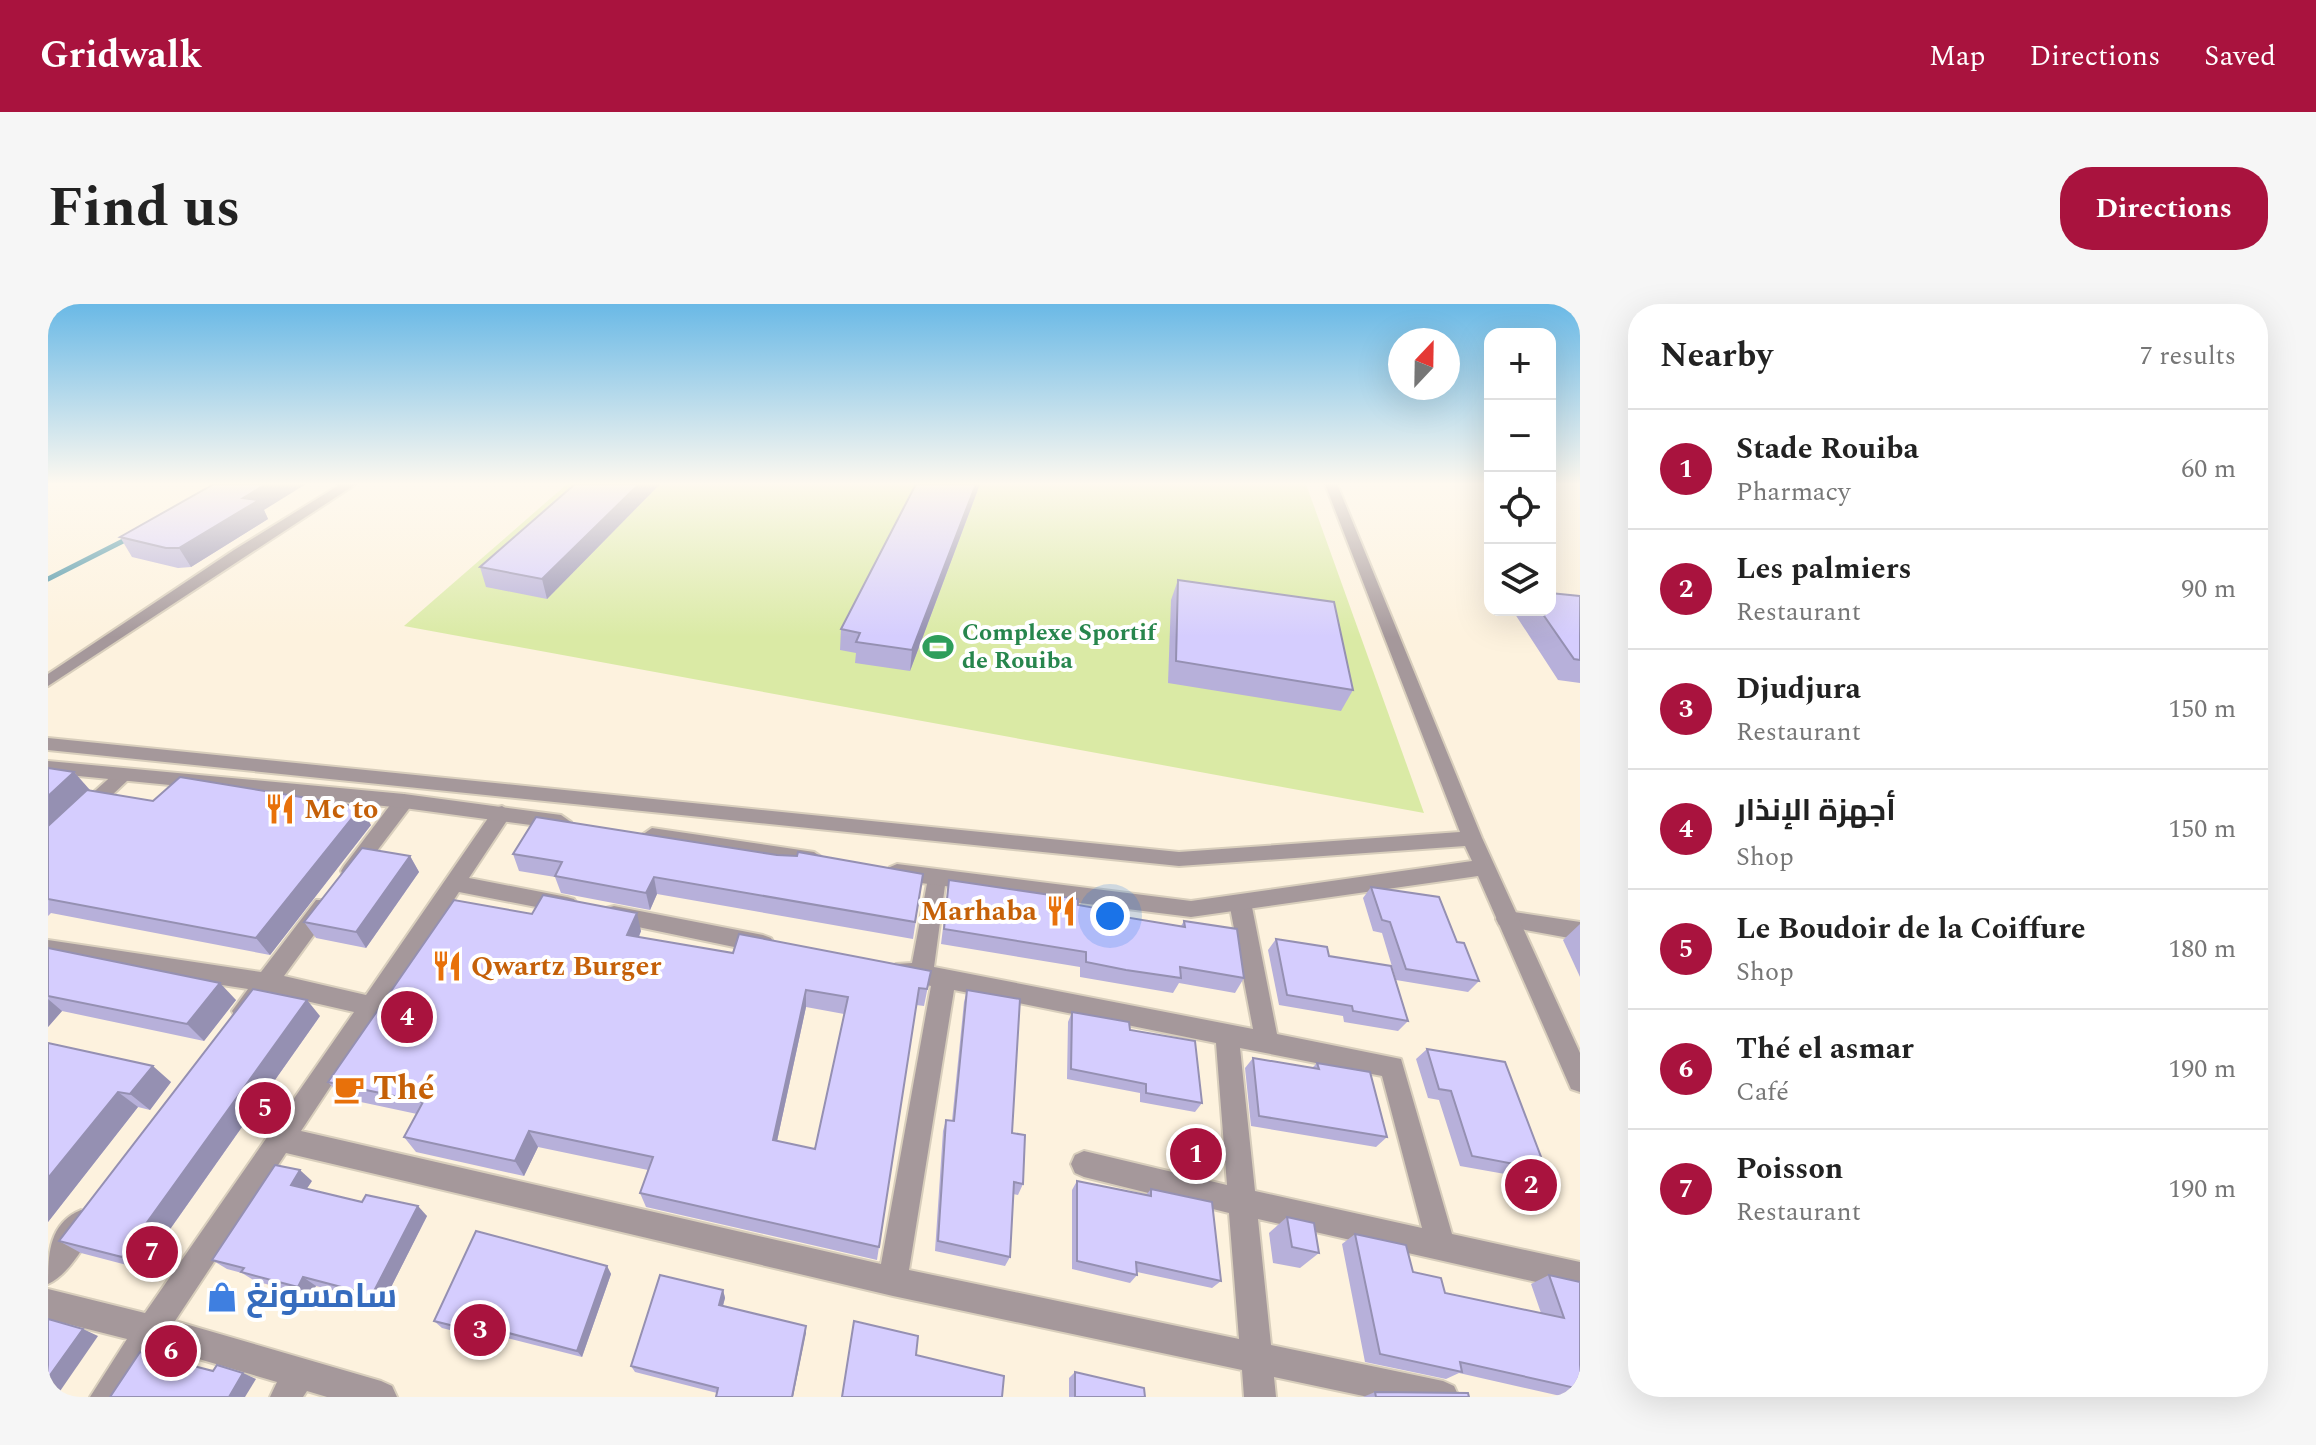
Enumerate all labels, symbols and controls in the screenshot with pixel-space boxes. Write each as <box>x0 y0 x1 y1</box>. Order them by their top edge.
text: Gridwalk <box>40 27 202 85</box>
text: Map <box>1929 35 1986 78</box>
text: Directions <box>2030 35 2160 78</box>
text: Saved <box>2204 35 2276 78</box>
text: Find us <box>48 166 241 251</box>
button: Directions <box>2060 167 2268 250</box>
north arrow <box>1388 328 1460 400</box>
map controls <box>1484 328 1556 616</box>
button: + <box>1484 328 1556 400</box>
text: Nearby <box>1660 330 1773 382</box>
text: 7 results <box>2140 336 2236 376</box>
button: − <box>1484 400 1556 472</box>
text: Stade Rouiba <box>1736 426 1919 472</box>
text: 1 <box>1679 449 1693 489</box>
text: 60 m <box>2181 449 2236 489</box>
button: locate <box>1484 472 1556 544</box>
text: Pharmacy <box>1736 472 1851 512</box>
button: layers <box>1484 544 1556 616</box>
text: Les palmiers <box>1736 546 1912 592</box>
text: 2 <box>1679 569 1693 609</box>
text: 90 m <box>2181 569 2236 609</box>
text: Restaurant <box>1736 592 1861 632</box>
place label: Complexe Sportif de Rouiba <box>962 615 1158 679</box>
sports icon: Complexe Sportif de Rouiba <box>921 630 955 664</box>
text: Djudjura <box>1736 666 1861 712</box>
text: 3 <box>1679 689 1693 729</box>
text: 150 m <box>2168 689 2236 729</box>
text: Restaurant <box>1736 712 1861 752</box>
place label: Mc to <box>304 788 378 831</box>
text: أجهزة الإنذار <box>1736 788 1896 834</box>
restaurant icon: Mc to <box>263 792 297 826</box>
text: 4 <box>1679 809 1693 849</box>
text: 150 m <box>2168 809 2236 849</box>
text: Shop <box>1736 837 1794 877</box>
place label: Marhaba <box>920 890 1038 933</box>
restaurant icon: Marhaba <box>1044 894 1078 928</box>
your location <box>1090 896 1130 936</box>
text: Le Boudoir de la Coiffure <box>1736 906 2086 952</box>
text: 5 <box>1679 929 1693 969</box>
text: 180 m <box>2168 929 2236 969</box>
place label: Qwartz Burger <box>471 945 662 988</box>
restaurant icon: Qwartz Burger <box>430 949 464 983</box>
text: Shop <box>1736 952 1794 992</box>
pin: 4 <box>381 987 433 1047</box>
text: Thé el asmar <box>1736 1026 1914 1072</box>
text: 6 <box>1679 1049 1693 1089</box>
text: 190 m <box>2168 1049 2236 1089</box>
place label: Thé <box>373 1063 435 1115</box>
cafe icon: Thé <box>332 1072 366 1106</box>
text: Café <box>1736 1072 1789 1112</box>
pin: 5 <box>239 1078 291 1138</box>
pin: 1 <box>1170 1124 1222 1184</box>
text: Poisson <box>1736 1146 1843 1192</box>
pin: 2 <box>1505 1155 1557 1215</box>
text: 7 <box>1679 1169 1693 1209</box>
text: 190 m <box>2168 1169 2236 1209</box>
text: Restaurant <box>1736 1192 1861 1232</box>
pin: 7 <box>126 1222 178 1282</box>
place label: سامسونغ <box>246 1271 397 1323</box>
shop icon: سامسونغ <box>205 1280 239 1314</box>
pin: 3 <box>454 1300 506 1360</box>
pin: 6 <box>145 1321 197 1381</box>

